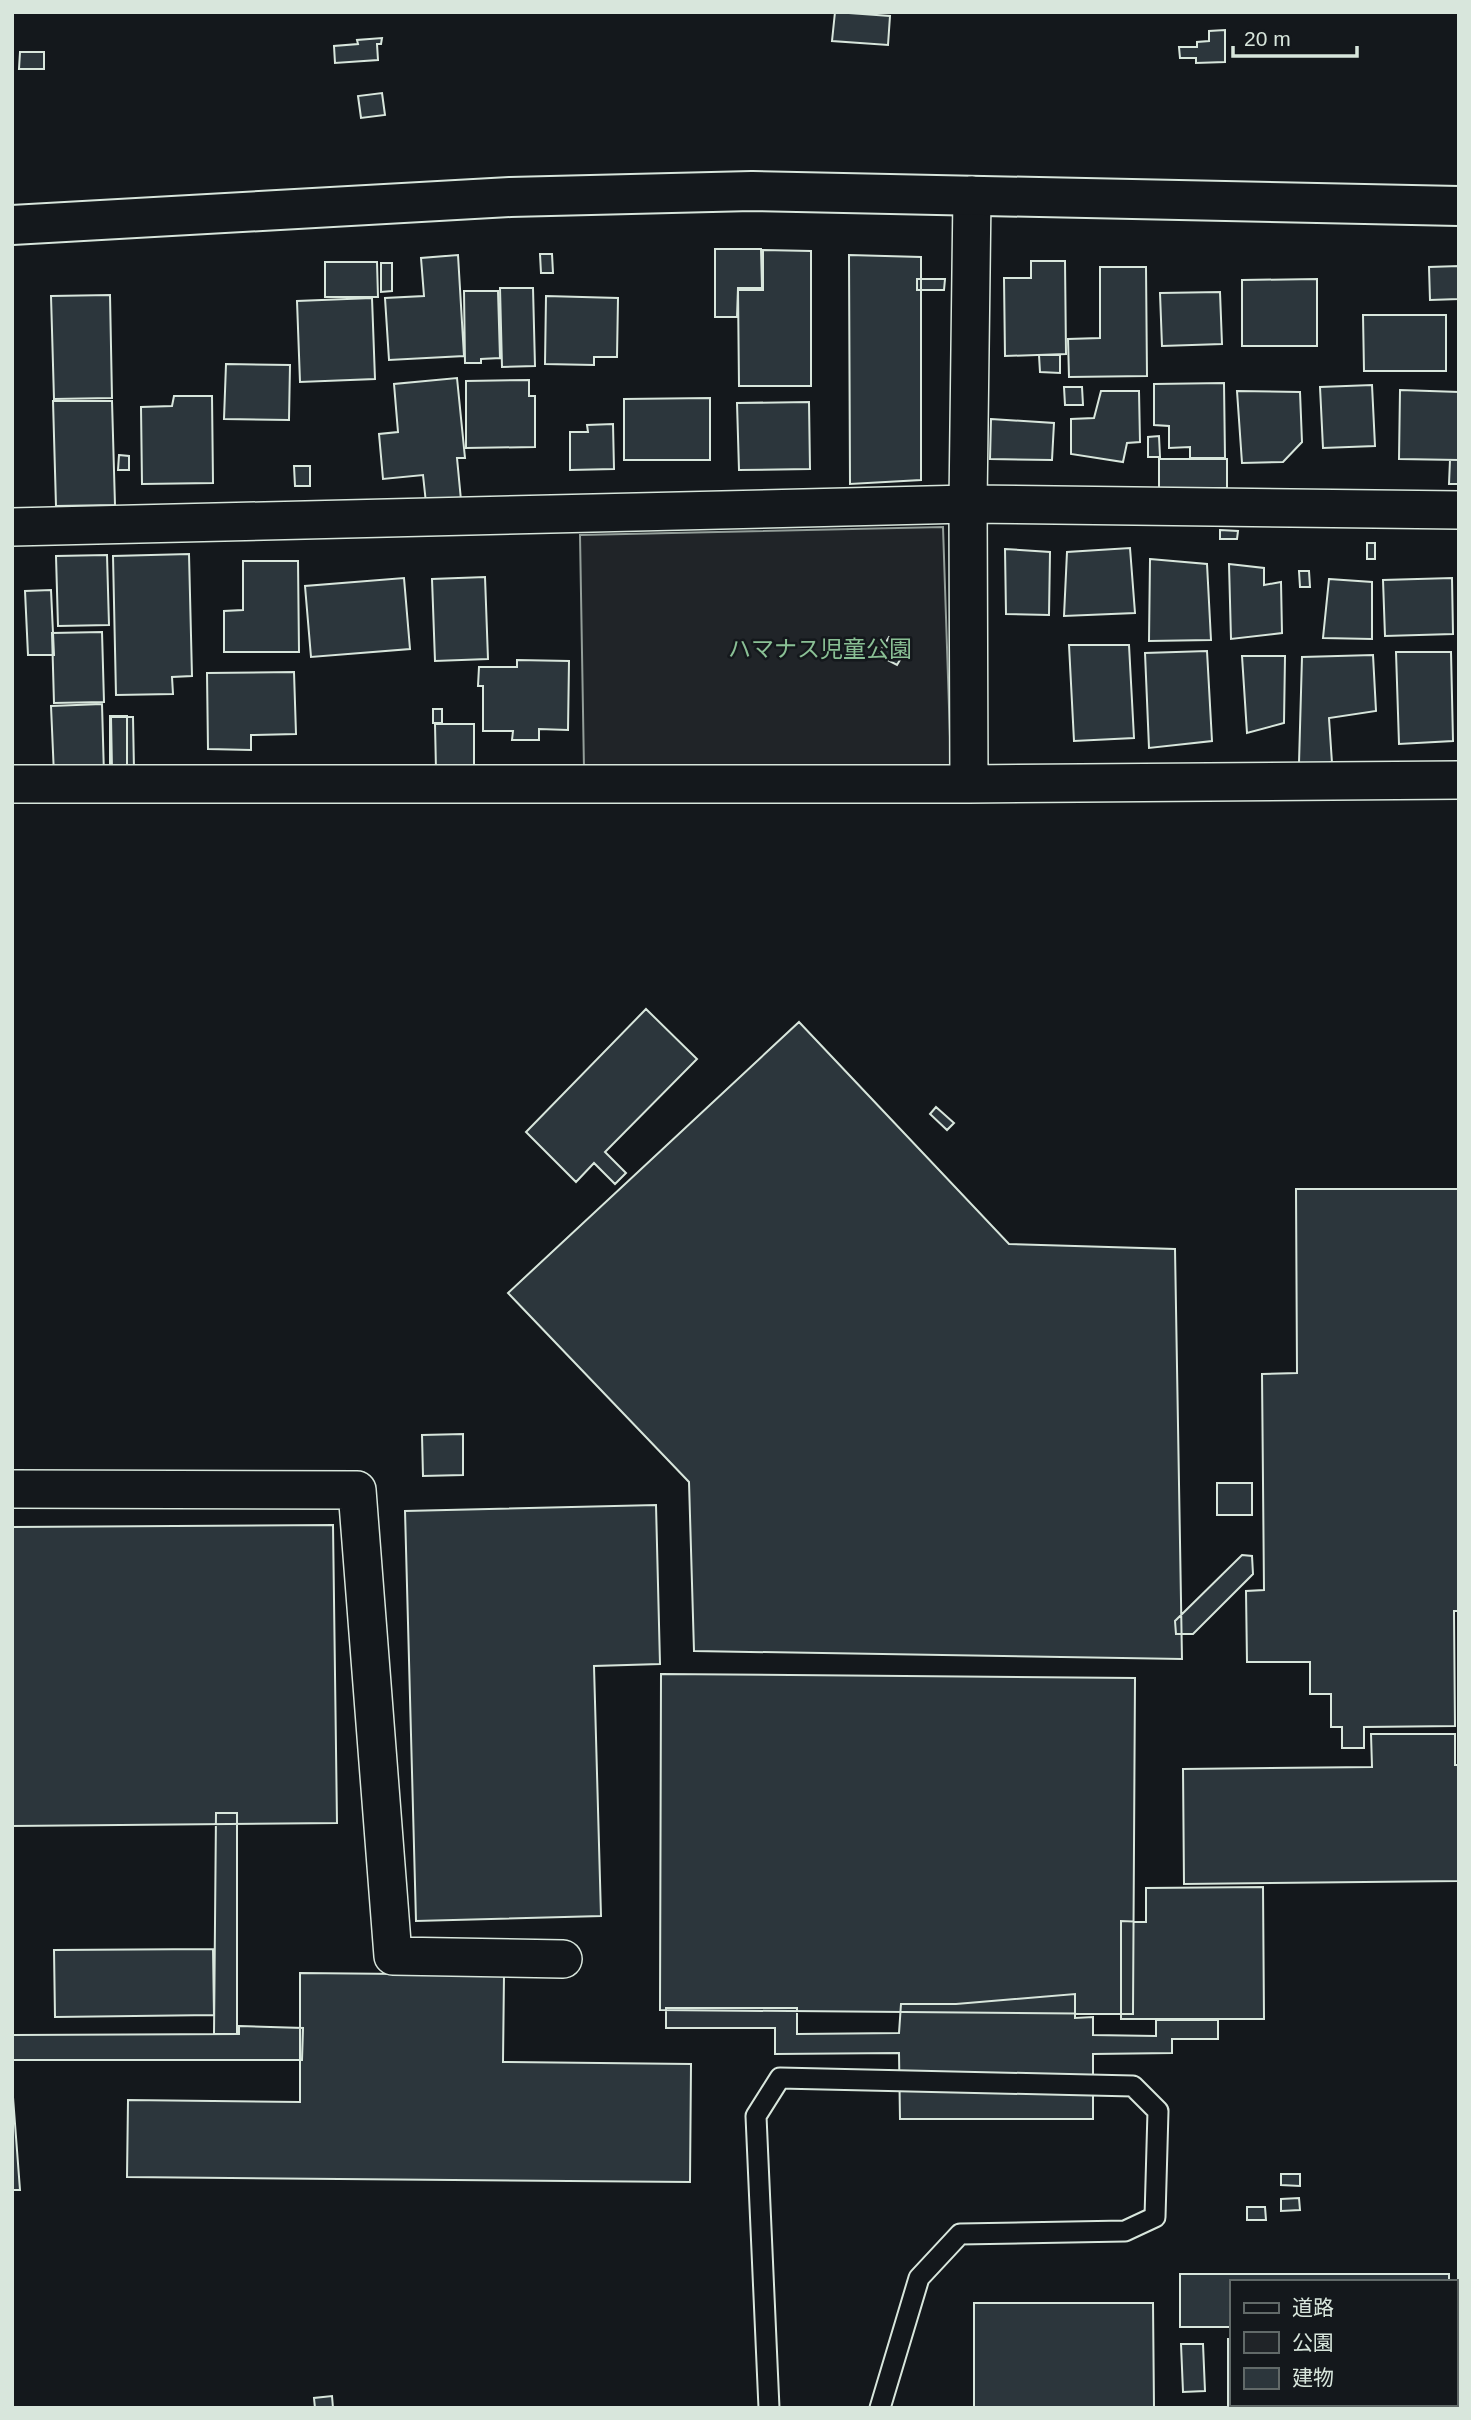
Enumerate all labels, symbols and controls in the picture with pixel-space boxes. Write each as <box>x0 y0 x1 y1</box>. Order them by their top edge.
scale bar <box>1233 14 1357 58</box>
text: 20 m <box>1244 27 1291 50</box>
park label: ハマナス児童公園 <box>728 636 912 662</box>
legend <box>1230 2280 1457 2406</box>
text: 道路 <box>1292 2296 1334 2319</box>
text: 公園 <box>1292 2331 1334 2354</box>
text: 建物 <box>1292 2366 1334 2389</box>

